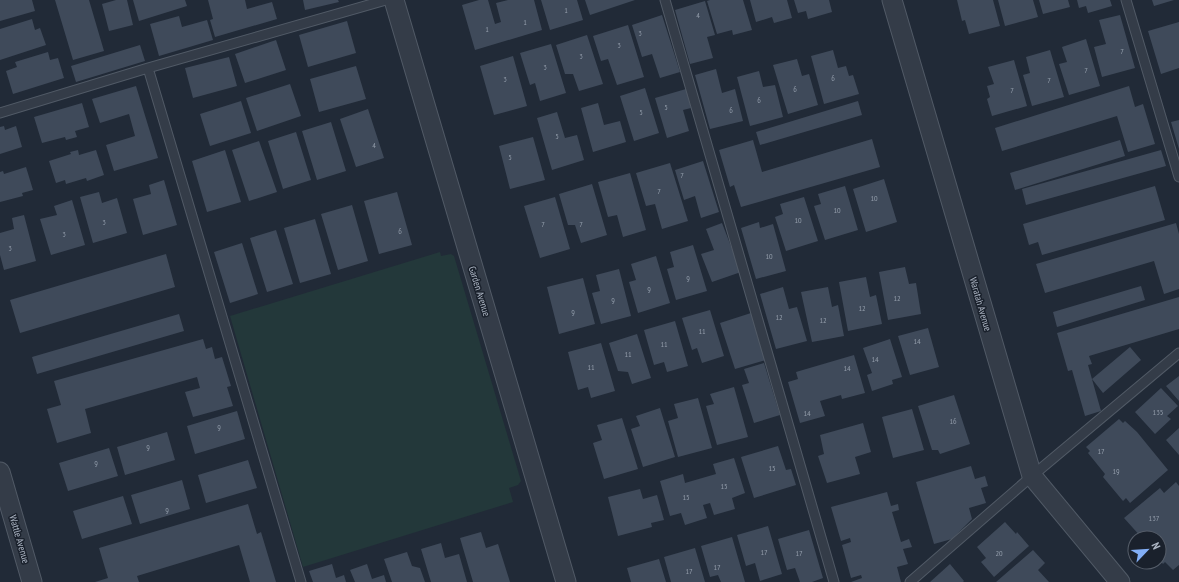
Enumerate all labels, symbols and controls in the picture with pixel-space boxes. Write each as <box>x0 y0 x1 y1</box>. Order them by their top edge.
house number: 1 <box>564 5 568 15</box>
house number: 4 <box>696 10 700 20</box>
house number: 1 <box>523 17 527 27</box>
house number: 1 <box>485 24 489 34</box>
house number: 3 <box>638 28 642 38</box>
house number: 3 <box>617 40 621 50</box>
house number: 7 <box>1120 46 1124 56</box>
house number: 3 <box>579 51 583 61</box>
house number: 3 <box>543 62 547 72</box>
house number: 7 <box>1084 65 1088 75</box>
house number: 6 <box>831 73 835 83</box>
house number: 3 <box>503 74 507 84</box>
house number: 7 <box>1047 75 1051 85</box>
house number: 6 <box>793 84 797 94</box>
house number: 7 <box>1010 85 1014 95</box>
house number: 6 <box>757 95 761 105</box>
house number: 5 <box>664 102 668 112</box>
house number: 6 <box>729 105 733 115</box>
house number: 5 <box>639 107 643 117</box>
house number: 5 <box>555 131 559 141</box>
house number: 4 <box>372 140 376 150</box>
house number: 5 <box>508 152 512 162</box>
house number: 7 <box>680 170 684 180</box>
house number: 7 <box>657 186 661 196</box>
house number: 10 <box>870 193 878 203</box>
house number: 10 <box>833 205 841 215</box>
house number: 10 <box>794 215 802 225</box>
house number: 3 <box>102 217 106 227</box>
house number: 7 <box>541 219 545 229</box>
house number: 7 <box>579 219 583 229</box>
house number: 6 <box>398 226 402 236</box>
house number: 3 <box>62 229 66 239</box>
house number: 3 <box>8 243 12 253</box>
house number: 10 <box>765 251 773 261</box>
street label: Garden Avenue <box>466 265 493 318</box>
house number: 9 <box>686 273 690 283</box>
street label: Waratah Avenue <box>967 276 994 333</box>
house number: 9 <box>647 284 651 294</box>
house number: 12 <box>893 293 901 303</box>
house number: 9 <box>611 295 615 305</box>
house number: 12 <box>858 303 866 313</box>
house number: 9 <box>571 307 575 317</box>
house number: 12 <box>775 312 783 322</box>
house number: 12 <box>819 315 827 325</box>
house number: 11 <box>698 326 706 336</box>
house number: 14 <box>913 336 921 346</box>
house number: 11 <box>660 339 668 349</box>
house number: 11 <box>624 349 632 359</box>
house number: 14 <box>871 354 879 364</box>
house number: 11 <box>587 362 595 372</box>
house number: 14 <box>843 363 851 373</box>
house number: 135 <box>1153 407 1163 417</box>
house number: 14 <box>803 408 811 418</box>
house number: 16 <box>949 416 957 426</box>
house number: 9 <box>217 422 221 432</box>
house number: 9 <box>146 442 150 452</box>
house number: 17 <box>1097 446 1105 456</box>
house number: 9 <box>94 458 98 468</box>
house number: 15 <box>768 463 776 473</box>
house number: 19 <box>1112 466 1120 476</box>
house number: 15 <box>720 481 728 491</box>
house number: 15 <box>682 492 690 502</box>
house number: 9 <box>165 505 169 515</box>
house number: 137 <box>1149 513 1160 523</box>
street label: Wattle Avenue <box>6 514 33 565</box>
north arrow <box>1127 530 1167 570</box>
text: N <box>1148 540 1164 551</box>
house number: 17 <box>760 547 768 557</box>
house number: 17 <box>795 548 803 558</box>
house number: 20 <box>995 548 1003 558</box>
house number: 17 <box>713 562 721 572</box>
house number: 17 <box>685 566 693 576</box>

